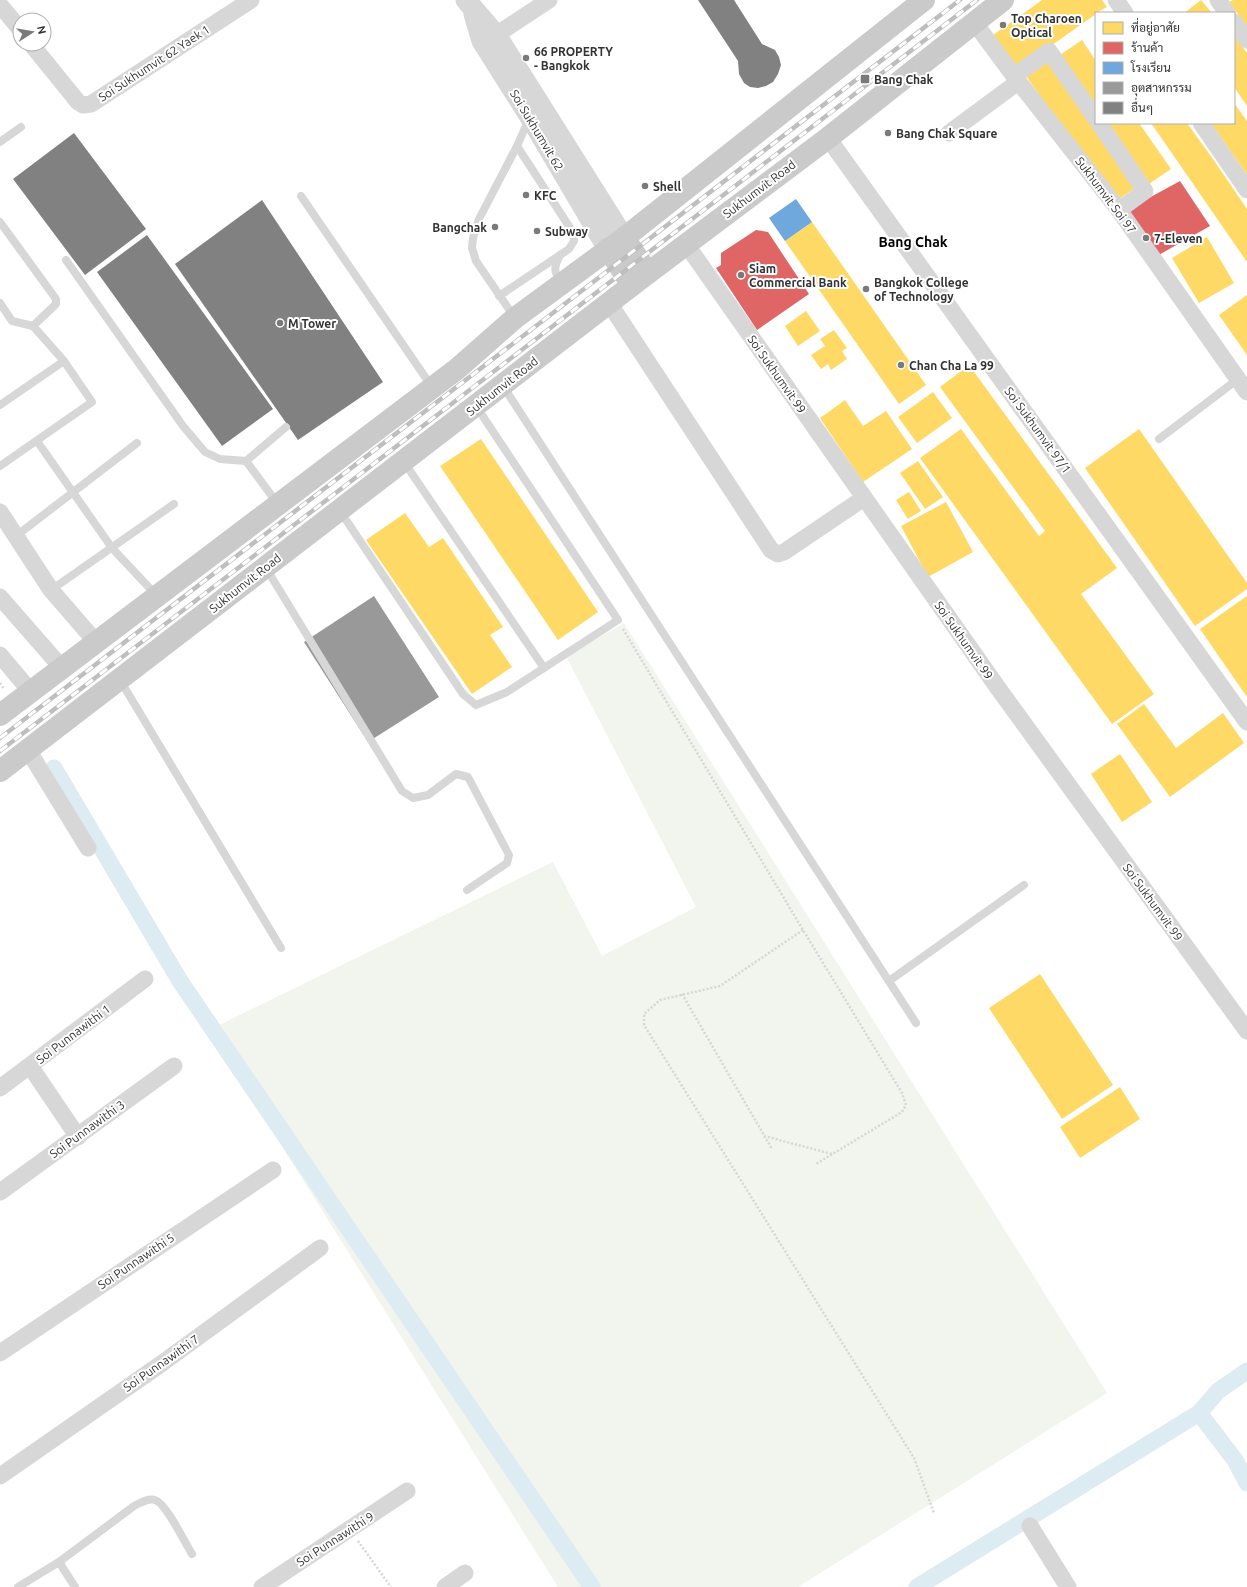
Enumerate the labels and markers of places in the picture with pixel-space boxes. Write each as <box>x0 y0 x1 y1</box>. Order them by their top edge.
place label: Top Charoen Optical <box>1011 12 1082 39</box>
marker: Top Charoen Optical <box>998 20 1008 30</box>
place label: 66 PROPERTY - Bangkok <box>534 45 613 72</box>
marker: 66 PROPERTY - Bangkok <box>521 53 531 63</box>
marker: Bang Chak <box>859 73 871 85</box>
place label: Bang Chak <box>874 73 934 86</box>
place label: Bang Chak Square <box>896 127 998 140</box>
marker: Bang Chak Square <box>883 128 893 138</box>
place label: Shell <box>653 180 681 193</box>
marker: Shell <box>640 181 650 191</box>
place label: KFC <box>534 189 557 202</box>
marker: KFC <box>521 190 531 200</box>
place label: Bangchak <box>432 221 487 234</box>
marker: Bangchak <box>490 222 500 232</box>
place label: Subway <box>545 225 589 238</box>
marker: Subway <box>532 226 542 236</box>
place label: 7-Eleven <box>1154 232 1203 245</box>
marker: 7-Eleven <box>1141 233 1151 243</box>
place label: Siam Commercial Bank <box>749 262 847 289</box>
marker: Siam Commercial Bank <box>736 270 746 280</box>
place label: Bangkok College of Technology <box>874 276 969 303</box>
marker: Bangkok College of Technology <box>861 284 871 294</box>
place label: M Tower <box>288 317 336 330</box>
marker: M Tower <box>275 318 285 328</box>
place label: Chan Cha La 99 <box>909 359 994 372</box>
marker: Chan Cha La 99 <box>896 360 906 370</box>

